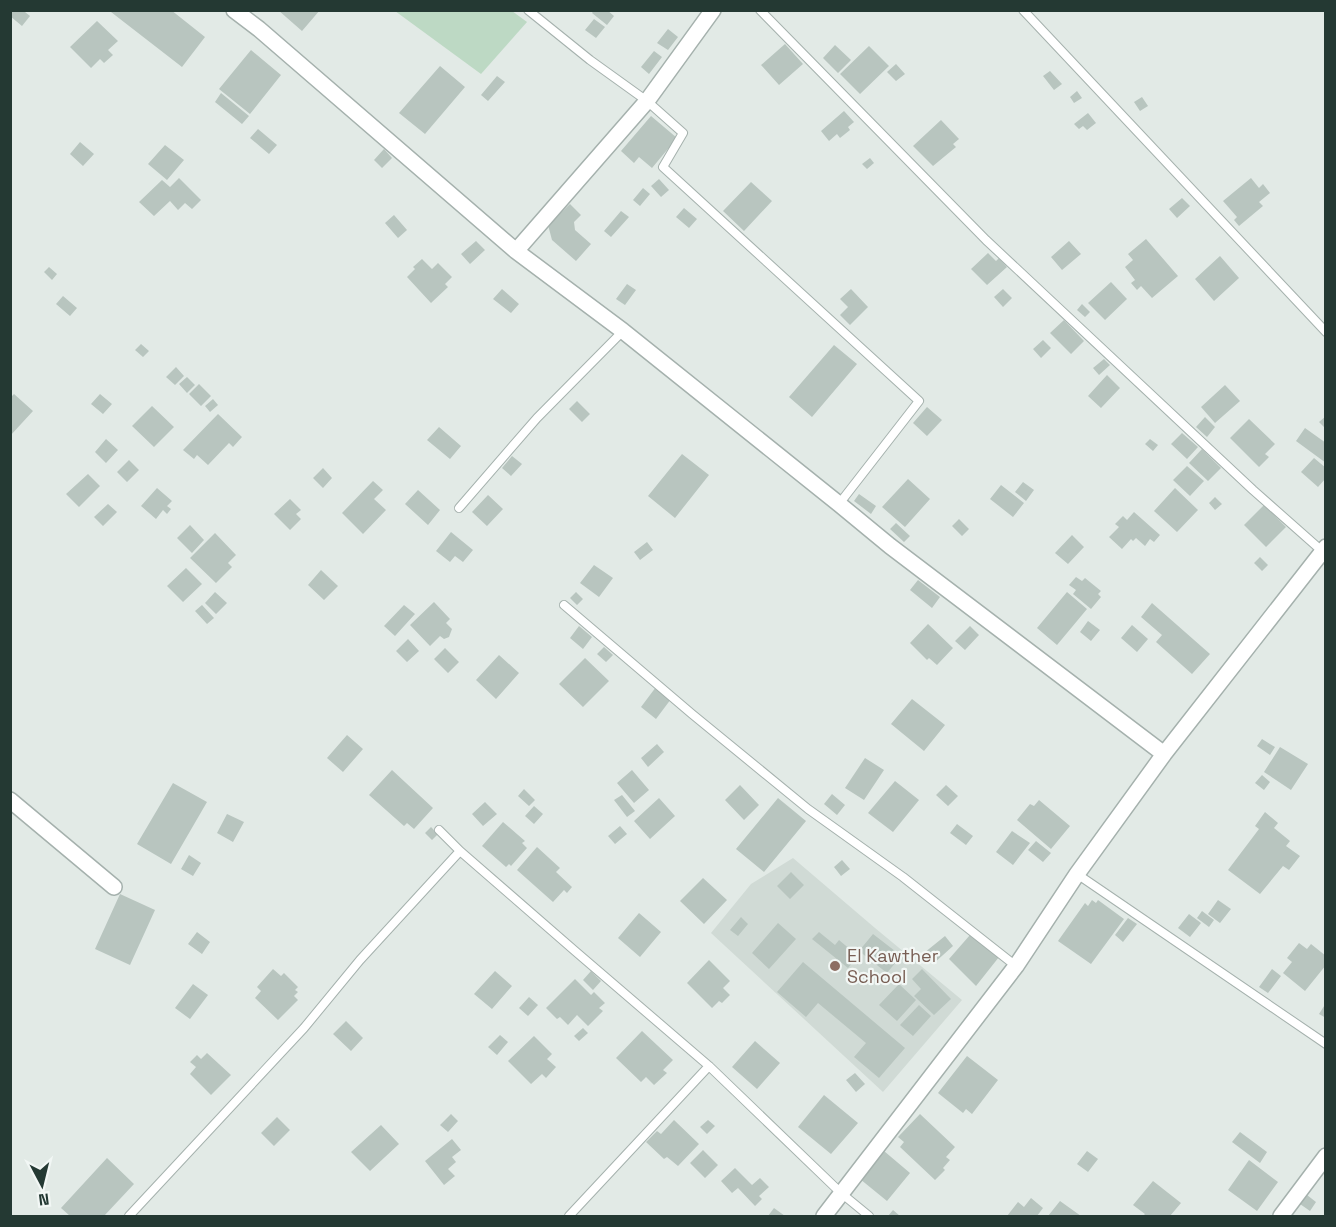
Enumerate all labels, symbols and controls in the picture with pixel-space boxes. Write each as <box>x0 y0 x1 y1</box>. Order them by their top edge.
place label: El Kawther School <box>847 944 939 988</box>
marker: El Kawther School <box>828 959 842 973</box>
north arrow <box>12 1155 72 1215</box>
text: N <box>37 1188 50 1210</box>

